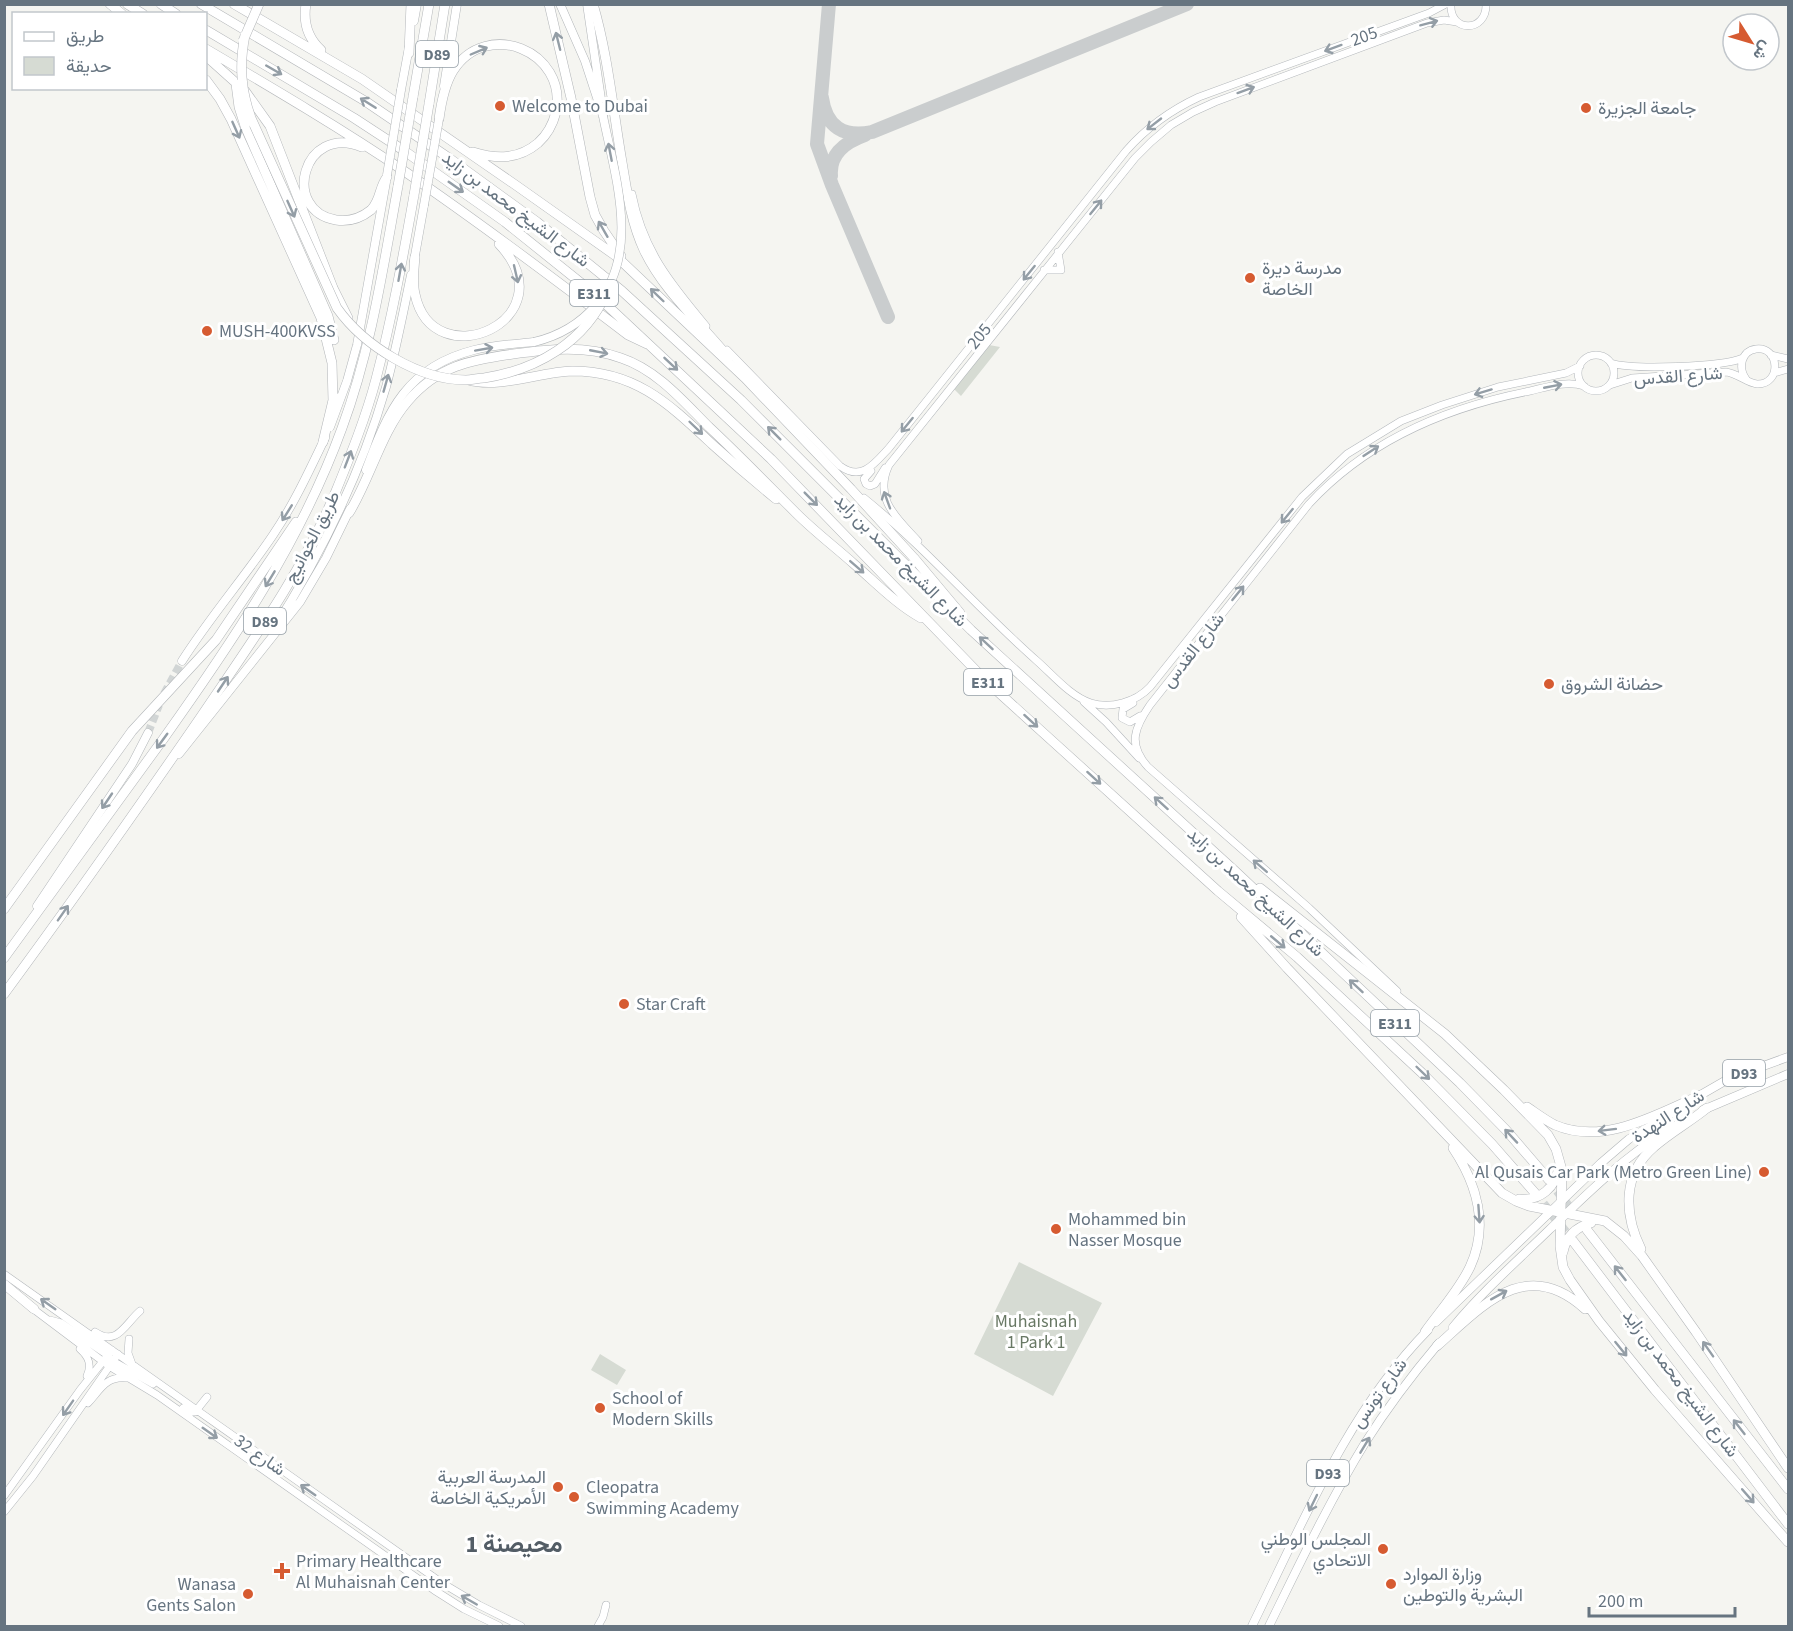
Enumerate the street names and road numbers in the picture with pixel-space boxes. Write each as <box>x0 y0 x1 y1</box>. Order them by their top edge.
street label: 205 <box>1347 20 1381 53</box>
road number: D89 <box>416 41 458 67</box>
street label: شارع الشيخ محمد بن زايد <box>437 145 595 273</box>
road number: E311 <box>570 280 618 306</box>
street label: 205 <box>961 318 998 355</box>
street label: شارع القدس <box>1633 361 1723 392</box>
street label: طريق الخوانيج <box>278 487 346 588</box>
street label: شارع الشيخ محمد بن زايد <box>828 488 973 633</box>
road number: D89 <box>244 608 286 634</box>
street label: شارع القدس <box>1156 608 1231 693</box>
road number: E311 <box>964 669 1012 695</box>
street label: شارع الشيخ محمد بن زايد <box>1182 822 1330 963</box>
road number: E311 <box>1371 1010 1419 1036</box>
road number: D93 <box>1723 1060 1765 1086</box>
street label: شارع النهدة <box>1627 1084 1710 1149</box>
street label: شارع الشيخ محمد بن زايد <box>1617 1304 1745 1462</box>
street label: شارع تونس <box>1346 1353 1413 1433</box>
street label: شارع 32 <box>229 1429 291 1482</box>
road number: D93 <box>1307 1460 1349 1486</box>

